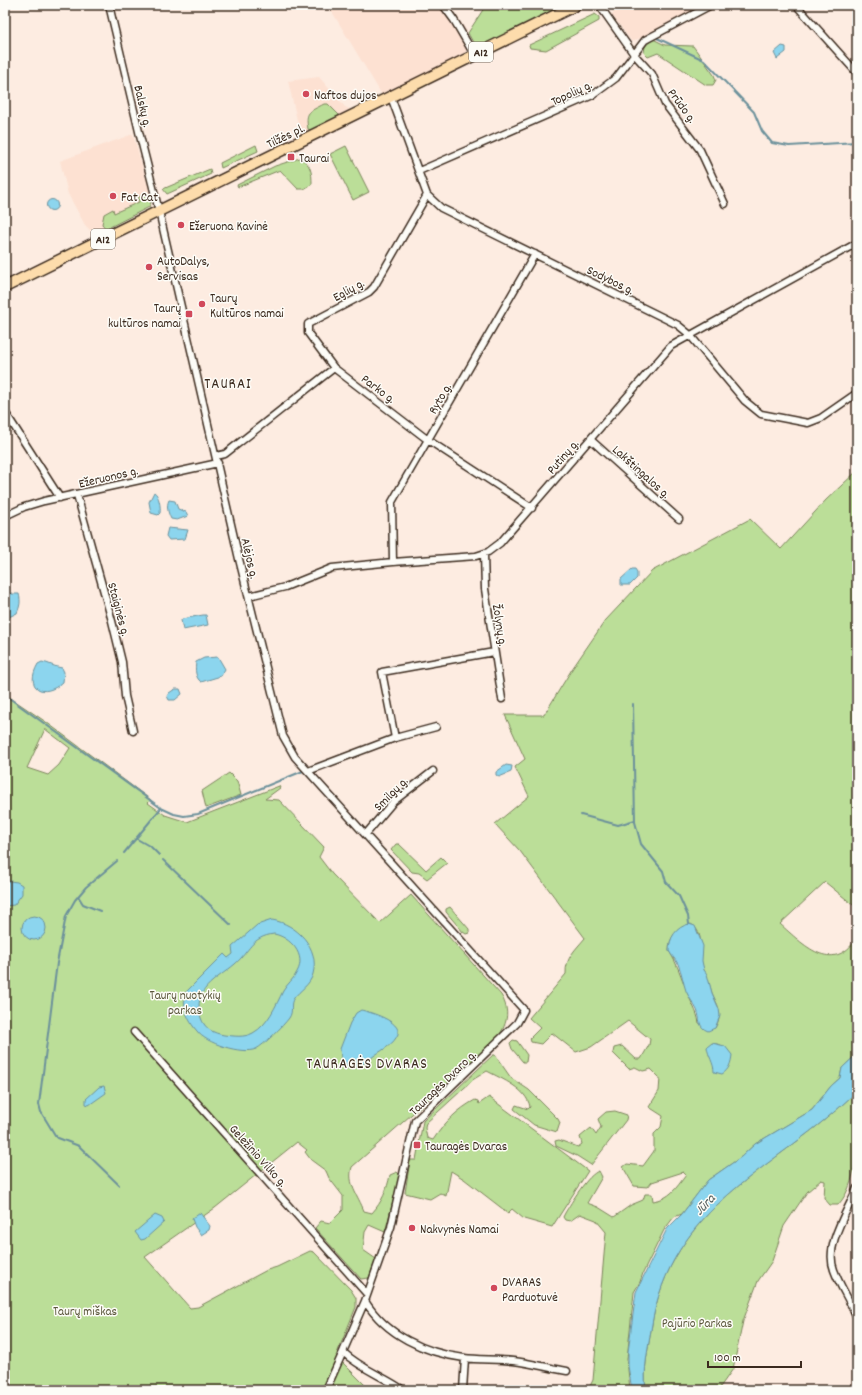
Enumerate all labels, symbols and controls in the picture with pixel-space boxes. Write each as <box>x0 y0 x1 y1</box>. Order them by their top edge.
road number: A12 <box>469 42 493 62</box>
street label: Topolių g. <box>548 76 596 112</box>
street label: Balskų g. <box>128 84 156 129</box>
street label: Prūdo g. <box>662 85 700 128</box>
place label: Naftos dujos <box>314 87 377 106</box>
marker: Naftos dujos <box>301 89 311 99</box>
street label: Tilžės pl. <box>264 120 308 155</box>
place label: Taurai <box>299 150 330 169</box>
marker: Taurai <box>286 152 296 162</box>
place label: Fat Cat <box>121 189 158 208</box>
marker: Fat Cat <box>108 191 118 201</box>
place label: Ežeruona Kavinė <box>189 218 268 237</box>
marker: Ežeruona Kavinė <box>176 220 186 230</box>
road number: A12 <box>91 229 115 249</box>
place label: AutoDalys, Servisas <box>157 253 209 287</box>
marker: AutoDalys, Servisas <box>144 262 154 272</box>
street label: Sodybos g. <box>583 262 637 301</box>
street label: Eglių g. <box>330 275 368 308</box>
place label: Taurų Kultūros namai <box>210 290 284 324</box>
marker: Taurų Kultūros namai <box>197 299 207 309</box>
place label: Taurų kultūros namai <box>108 300 182 334</box>
marker: Taurų kultūros namai <box>184 309 194 319</box>
street label: Parko g. <box>356 371 399 409</box>
district label: TAURAI <box>204 374 252 396</box>
street label: Ryto g. <box>425 380 458 418</box>
street label: Putinų g. <box>543 436 585 479</box>
street label: Lakštingalos g. <box>607 442 674 504</box>
street label: Ežeruonos g. <box>77 462 140 494</box>
street label: Alėjos g. <box>235 536 262 581</box>
street label: Staiginės g. <box>101 581 134 639</box>
street label: Žolynų g. <box>486 603 511 648</box>
street label: Smilgų g. <box>370 773 413 816</box>
park label: Taurų nuotykių parkas <box>149 987 221 1021</box>
street label: Tauragės Dvaro g. <box>406 1047 482 1121</box>
district label: TAURAGĖS DVARAS <box>306 1054 428 1076</box>
street label: Geležinio Vilko g. <box>224 1121 291 1192</box>
place label: Tauragės Dvaras <box>425 1138 507 1157</box>
marker: Tauragės Dvaras <box>412 1140 422 1150</box>
water label: Jūra <box>690 1189 722 1221</box>
place label: Nakvynės Namai <box>420 1221 499 1240</box>
marker: Nakvynės Namai <box>407 1223 417 1233</box>
place label: DVARAS Parduotuvė <box>502 1274 558 1308</box>
marker: DVARAS Parduotuvė <box>489 1283 499 1293</box>
park label: Taurų miškas <box>53 1303 117 1322</box>
park label: Pajūrio Parkas <box>662 1315 732 1334</box>
scale bar <box>708 1343 801 1369</box>
text: 100 m <box>714 1350 741 1367</box>

